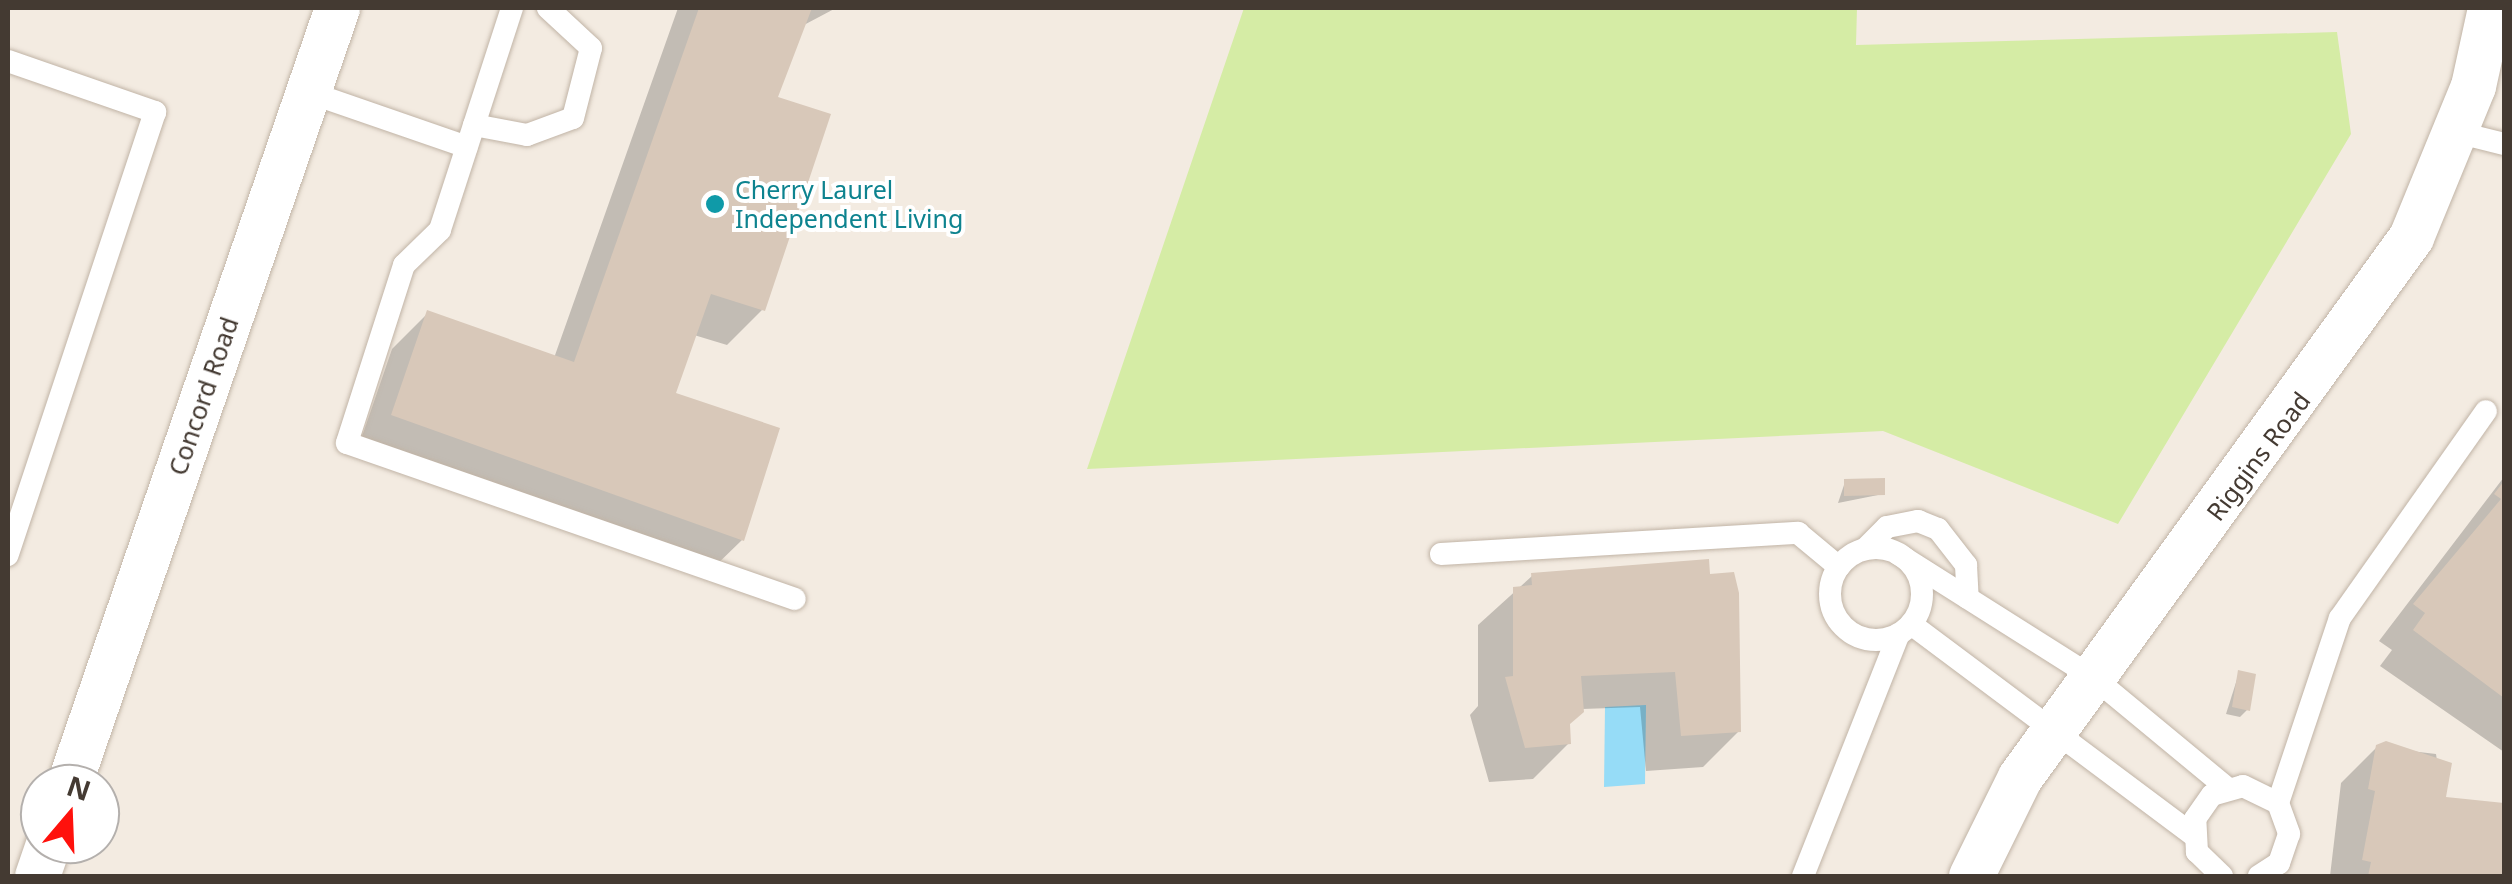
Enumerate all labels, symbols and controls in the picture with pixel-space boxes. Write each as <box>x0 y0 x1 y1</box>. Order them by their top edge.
place label: Cherry Laurel Independent Living <box>735 175 963 234</box>
marker: Cherry Laurel Independent Living <box>704 193 726 215</box>
street label: Concord Road <box>162 313 244 479</box>
street label: Riggins Road <box>2200 386 2316 526</box>
north arrow <box>20 764 120 864</box>
text: N <box>62 766 96 809</box>

